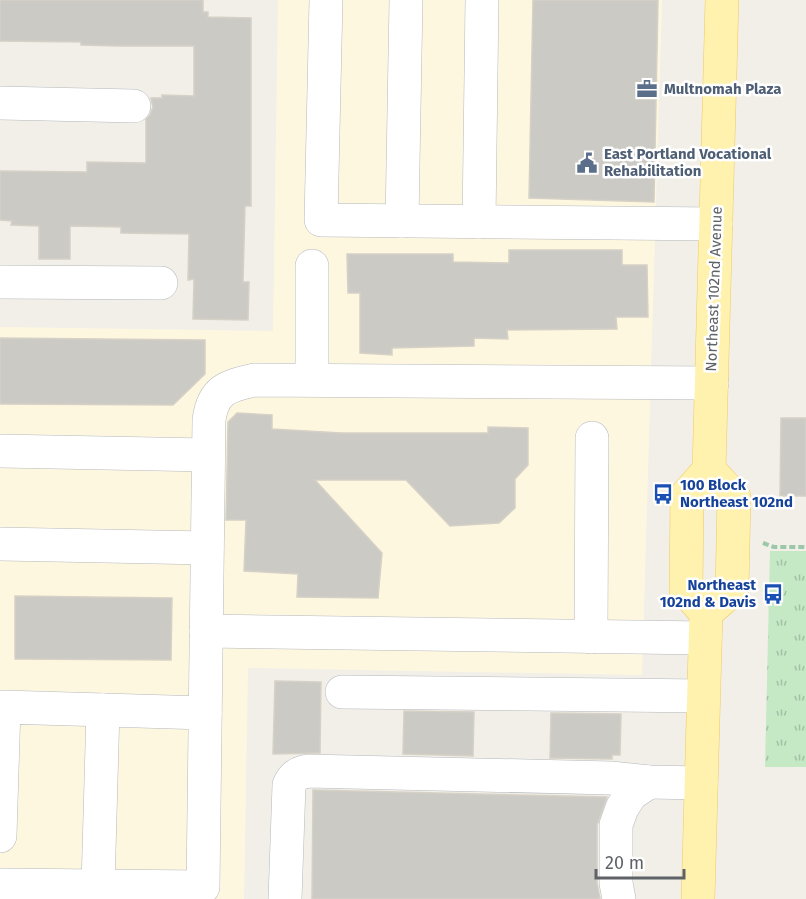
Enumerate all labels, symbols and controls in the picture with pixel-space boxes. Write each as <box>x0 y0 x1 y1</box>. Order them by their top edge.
office icon: Multnomah Plaza <box>635 77 659 101</box>
place label: Multnomah Plaza <box>664 80 781 98</box>
place label: East Portland Vocational Rehabilitation <box>604 145 772 180</box>
public building icon: East Portland Vocational Rehabilitation <box>575 151 599 175</box>
street label: Northeast 102nd Avenue <box>702 206 726 372</box>
place label: 100 Block Northeast 102nd <box>680 476 793 511</box>
bus stop icon: 100 Block Northeast 102nd <box>651 482 675 506</box>
place label: Northeast 102nd & Davis <box>660 576 756 611</box>
bus stop icon: Northeast 102nd & Davis <box>761 582 785 606</box>
scale bar <box>596 842 684 880</box>
text: 20 m <box>605 852 644 874</box>

